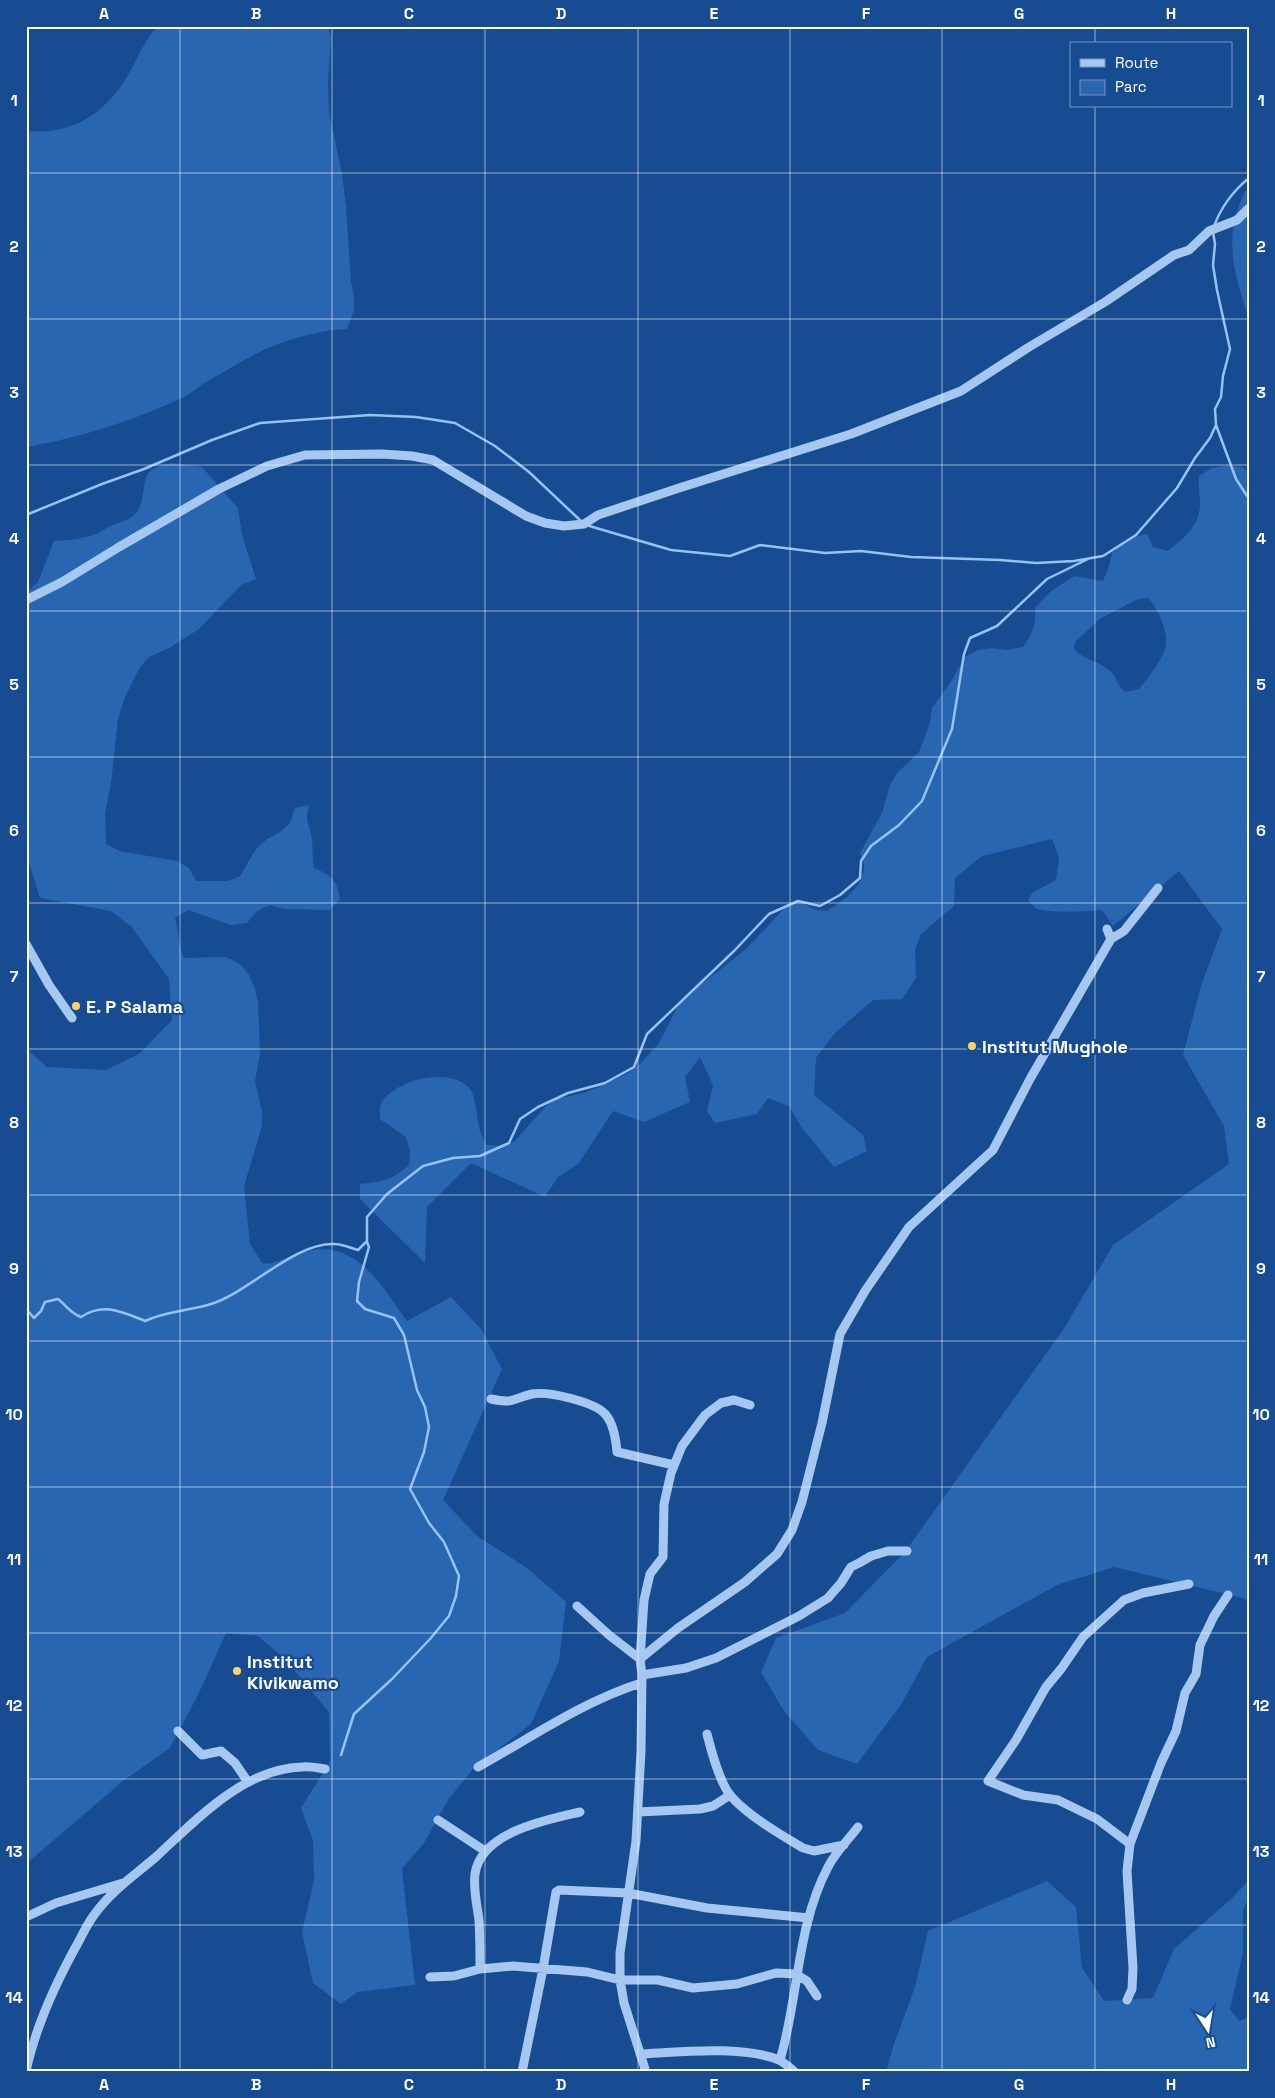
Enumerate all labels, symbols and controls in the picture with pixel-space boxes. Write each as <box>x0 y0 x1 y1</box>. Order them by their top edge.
text: A <box>99 3 109 24</box>
text: B <box>251 3 261 24</box>
text: C <box>404 3 414 24</box>
text: D <box>556 3 566 24</box>
text: E <box>710 3 719 24</box>
text: F <box>862 3 871 24</box>
text: G <box>1014 3 1024 24</box>
text: H <box>1166 3 1176 24</box>
legend <box>1070 42 1232 108</box>
text: Route <box>1115 53 1159 72</box>
text: Parc <box>1115 77 1147 96</box>
text: 1 <box>10 90 18 111</box>
text: 1 <box>1257 90 1265 111</box>
text: 2 <box>9 236 19 257</box>
text: 2 <box>1256 236 1266 257</box>
text: 3 <box>9 382 19 403</box>
text: 3 <box>1256 382 1266 403</box>
text: 4 <box>9 528 19 549</box>
text: 4 <box>1256 528 1266 549</box>
text: 5 <box>9 674 19 695</box>
text: 5 <box>1256 674 1266 695</box>
text: 6 <box>9 820 19 841</box>
text: 6 <box>1256 820 1266 841</box>
text: 7 <box>10 966 19 987</box>
text: 7 <box>1257 966 1266 987</box>
place label: E. P Salama <box>86 995 184 1018</box>
marker: E. P Salama <box>70 1000 82 1012</box>
place label: Institut Mughole <box>982 1035 1128 1058</box>
marker: Institut Mughole <box>966 1040 978 1052</box>
text: 8 <box>9 1112 19 1133</box>
text: 8 <box>1256 1112 1266 1133</box>
text: 9 <box>9 1258 19 1279</box>
text: 9 <box>1256 1258 1266 1279</box>
text: 10 <box>5 1404 23 1425</box>
text: 10 <box>1252 1404 1270 1425</box>
text: 11 <box>7 1549 21 1570</box>
text: 11 <box>1254 1549 1268 1570</box>
place label: Institut Kivikwamo <box>247 1650 339 1694</box>
marker: Institut Kivikwamo <box>231 1665 243 1677</box>
text: 12 <box>6 1695 22 1716</box>
text: 12 <box>1253 1695 1269 1716</box>
text: 13 <box>6 1841 23 1862</box>
text: 13 <box>1253 1841 1270 1862</box>
text: 14 <box>5 1987 23 2008</box>
text: 14 <box>1252 1987 1270 2008</box>
north arrow <box>1182 2006 1232 2056</box>
text: N <box>1204 2033 1217 2052</box>
text: A <box>99 2074 109 2095</box>
text: B <box>251 2074 261 2095</box>
text: C <box>404 2074 414 2095</box>
text: D <box>556 2074 566 2095</box>
text: E <box>710 2074 719 2095</box>
text: F <box>862 2074 871 2095</box>
text: G <box>1014 2074 1024 2095</box>
text: H <box>1166 2074 1176 2095</box>

